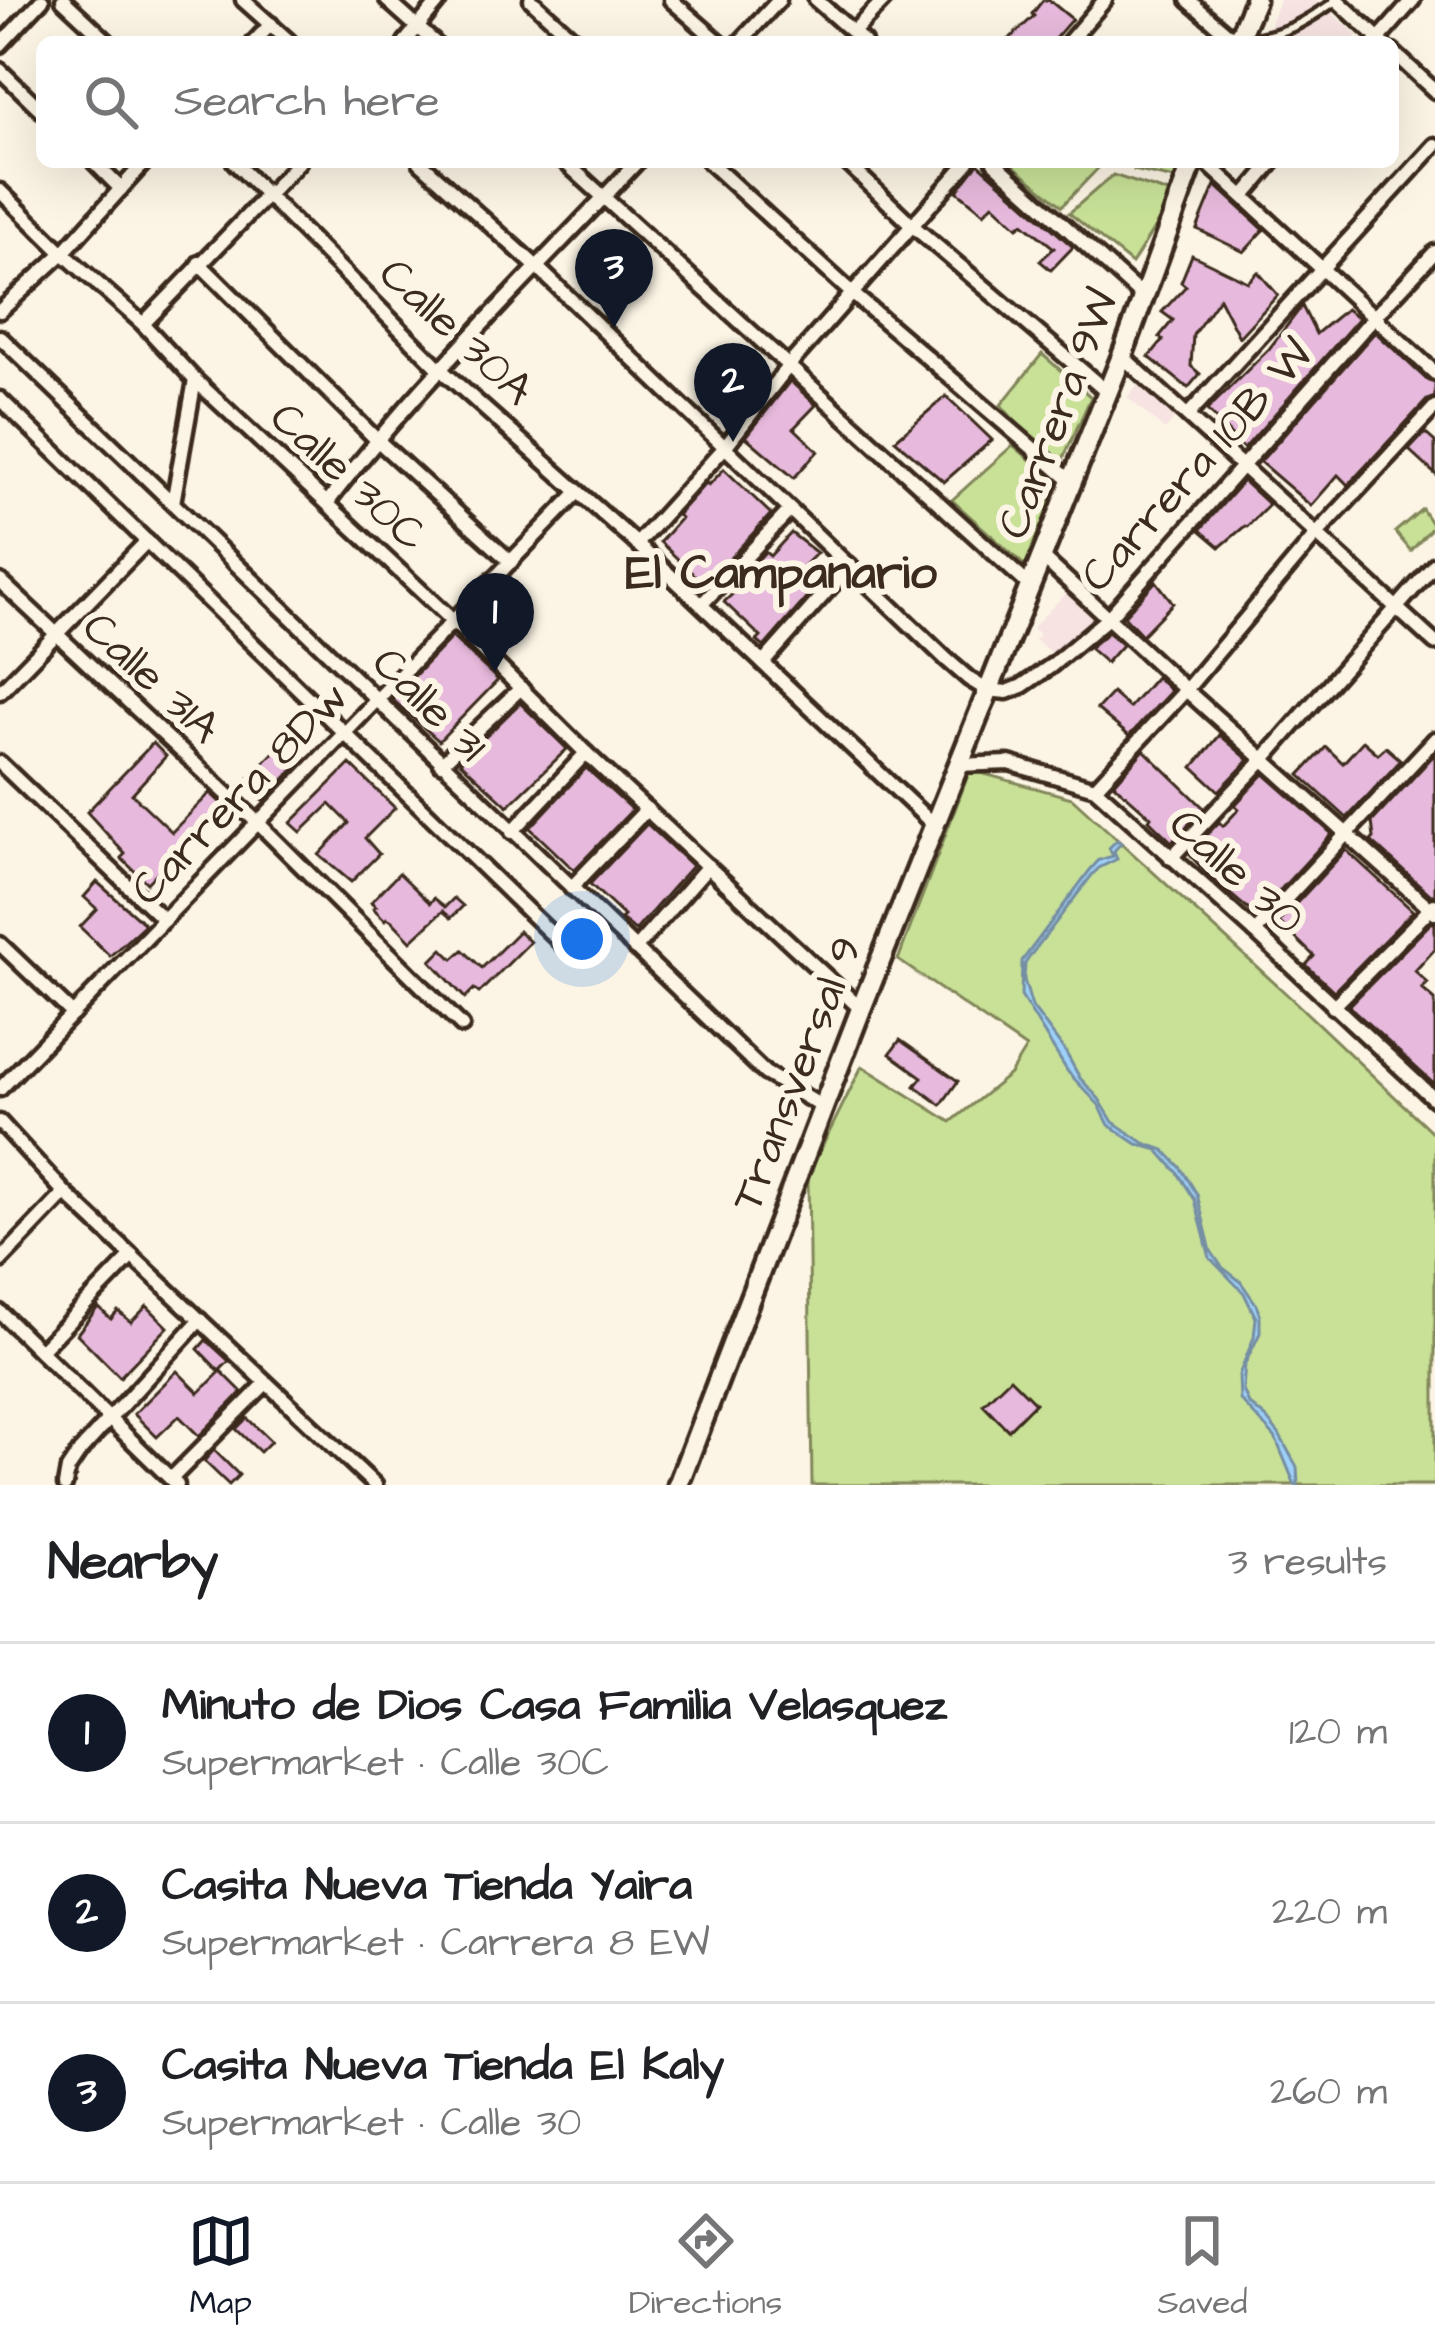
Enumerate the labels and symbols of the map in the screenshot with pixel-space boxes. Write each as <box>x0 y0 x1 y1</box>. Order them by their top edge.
pin: 3 <box>575 229 653 328</box>
street label: Calle 30A <box>365 244 547 420</box>
street label: Carrera 9W <box>983 280 1135 548</box>
street label: Carrera 10B W <box>1067 326 1328 606</box>
pin: 2 <box>694 343 772 442</box>
street label: Calle 30C <box>256 388 440 566</box>
district label: El Campanario <box>625 541 937 608</box>
pin: 1 <box>456 573 534 672</box>
street label: Calle 31A <box>68 598 234 759</box>
street label: Calle 31 <box>357 634 500 777</box>
street label: Carrera 8Dw <box>117 669 363 920</box>
street label: Calle 30 <box>1155 795 1317 950</box>
your location <box>552 909 612 969</box>
street label: Transversal 9 <box>717 928 879 1220</box>

